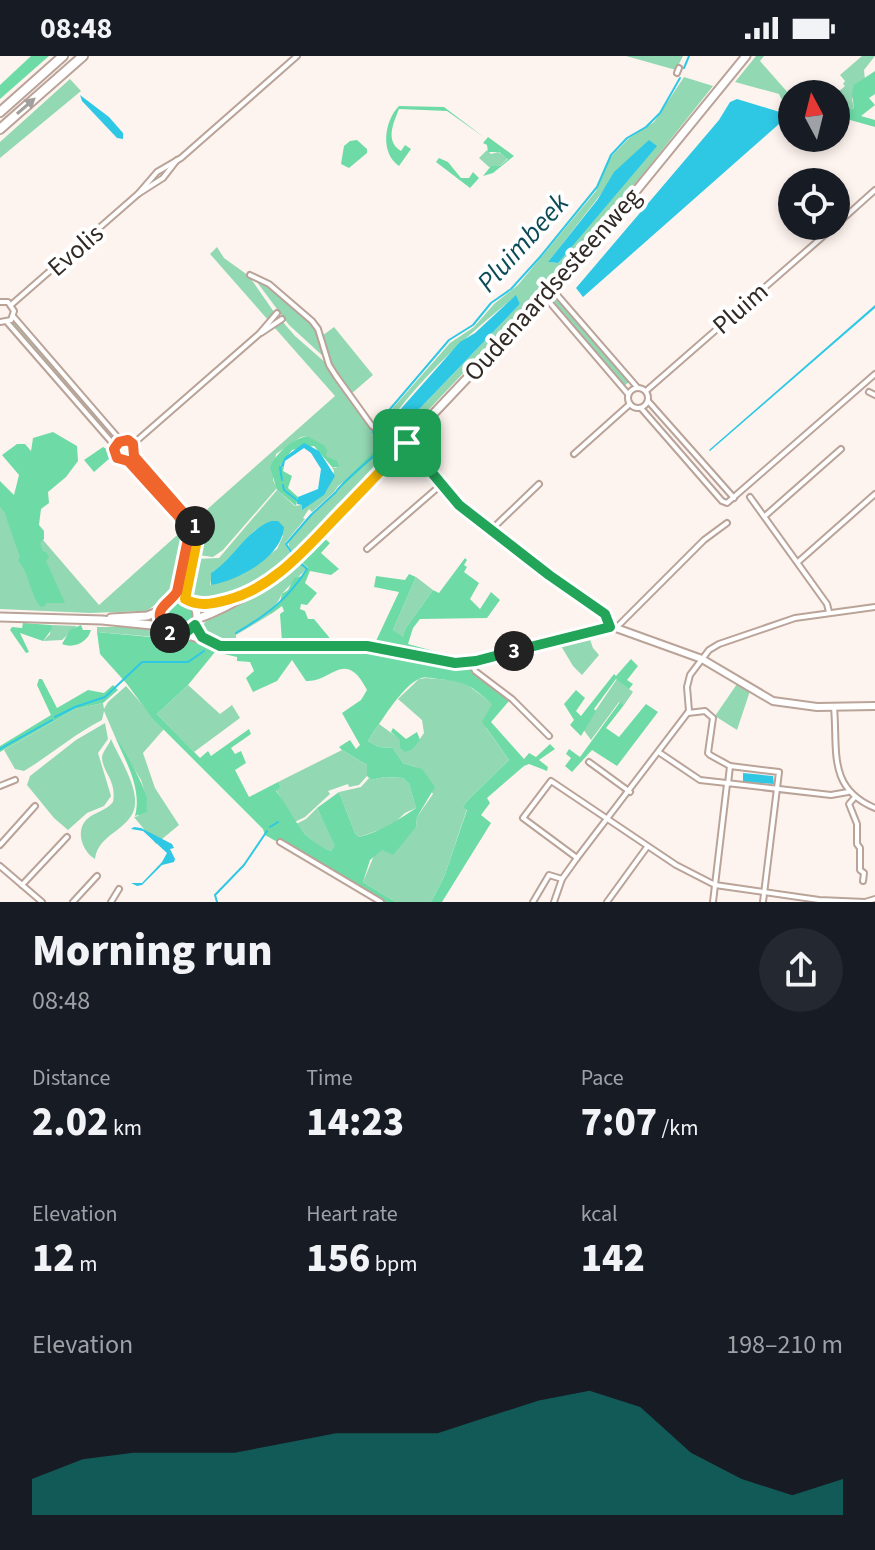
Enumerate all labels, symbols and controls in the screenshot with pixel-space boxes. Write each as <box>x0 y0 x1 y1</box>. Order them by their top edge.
text: 08:48 <box>40 7 112 50</box>
north arrow <box>778 80 850 152</box>
map controls <box>778 80 850 240</box>
one-way arrow <box>17 98 36 116</box>
button: locate <box>778 168 850 240</box>
street label: Oudenaardsesteenweg <box>455 179 650 389</box>
water label: Pluimbeek <box>467 184 579 301</box>
street label: Evolis <box>39 216 112 285</box>
street label: Pluim <box>704 274 776 343</box>
pin <box>373 409 441 477</box>
icon: arrive <box>385 421 429 465</box>
pin: 1 <box>175 506 215 546</box>
text: 1 <box>189 510 201 542</box>
pin: 2 <box>150 613 190 653</box>
text: 2 <box>164 617 176 649</box>
pin: 3 <box>494 631 534 671</box>
text: 3 <box>508 635 520 667</box>
text: Morning run <box>32 920 273 983</box>
button: share <box>759 928 843 1012</box>
text: 08:48 <box>32 982 90 1019</box>
text: Distance <box>32 1062 110 1094</box>
text: Time <box>306 1062 353 1094</box>
text: Pace <box>581 1062 624 1094</box>
text: 2.02 <box>32 1094 108 1151</box>
text: 14:23 <box>306 1094 404 1151</box>
text: 7:07 <box>581 1094 657 1151</box>
text: km <box>108 1112 142 1144</box>
text: /km <box>657 1112 698 1144</box>
text: Elevation <box>32 1198 118 1230</box>
text: Heart rate <box>306 1198 398 1230</box>
text: kcal <box>581 1198 618 1230</box>
text: 12 <box>32 1230 75 1287</box>
text: 156 <box>306 1230 370 1287</box>
text: 142 <box>581 1230 645 1287</box>
text: m <box>75 1248 97 1280</box>
text: bpm <box>370 1248 417 1280</box>
text: Elevation <box>32 1326 133 1363</box>
text: 198–210 m <box>726 1326 843 1363</box>

